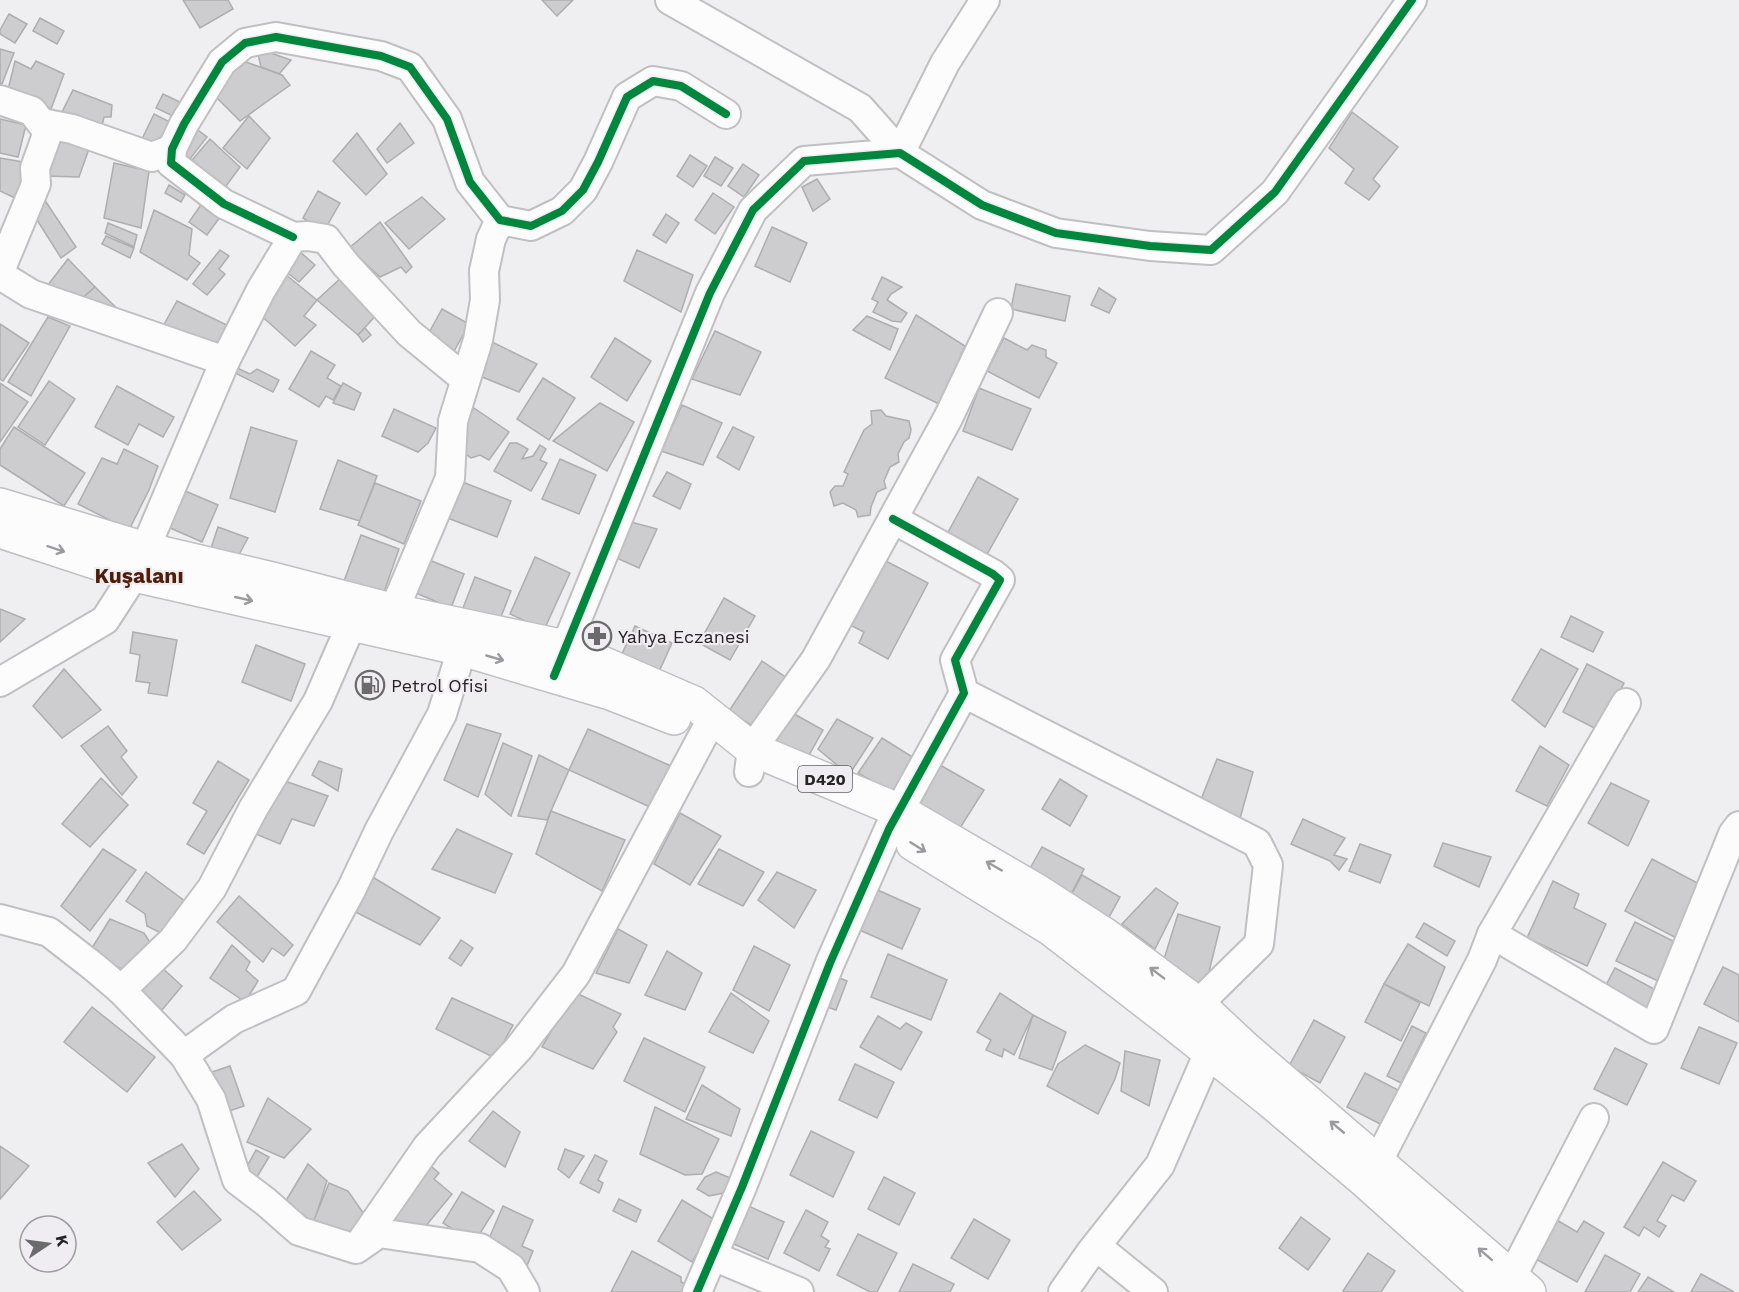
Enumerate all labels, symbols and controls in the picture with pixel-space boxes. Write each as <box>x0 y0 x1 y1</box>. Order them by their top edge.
one-way arrow <box>46 544 65 555</box>
district label: Kuşalanı <box>94 563 184 588</box>
one-way arrow <box>234 594 253 606</box>
pharmacy icon: Yahya Eczanesi <box>581 620 613 652</box>
place label: Yahya Eczanesi <box>618 626 750 647</box>
one-way arrow <box>485 653 504 665</box>
fuel station icon: Petrol Ofisi <box>354 669 386 701</box>
place label: Petrol Ofisi <box>391 675 488 696</box>
road number: D420 <box>798 766 852 792</box>
one-way arrow <box>909 840 926 853</box>
one-way arrow <box>986 860 1003 872</box>
one-way arrow <box>1149 967 1165 980</box>
one-way arrow <box>1329 1120 1345 1133</box>
north arrow <box>18 1214 78 1274</box>
text: K <box>52 1233 73 1248</box>
one-way arrow <box>1477 1247 1492 1261</box>

